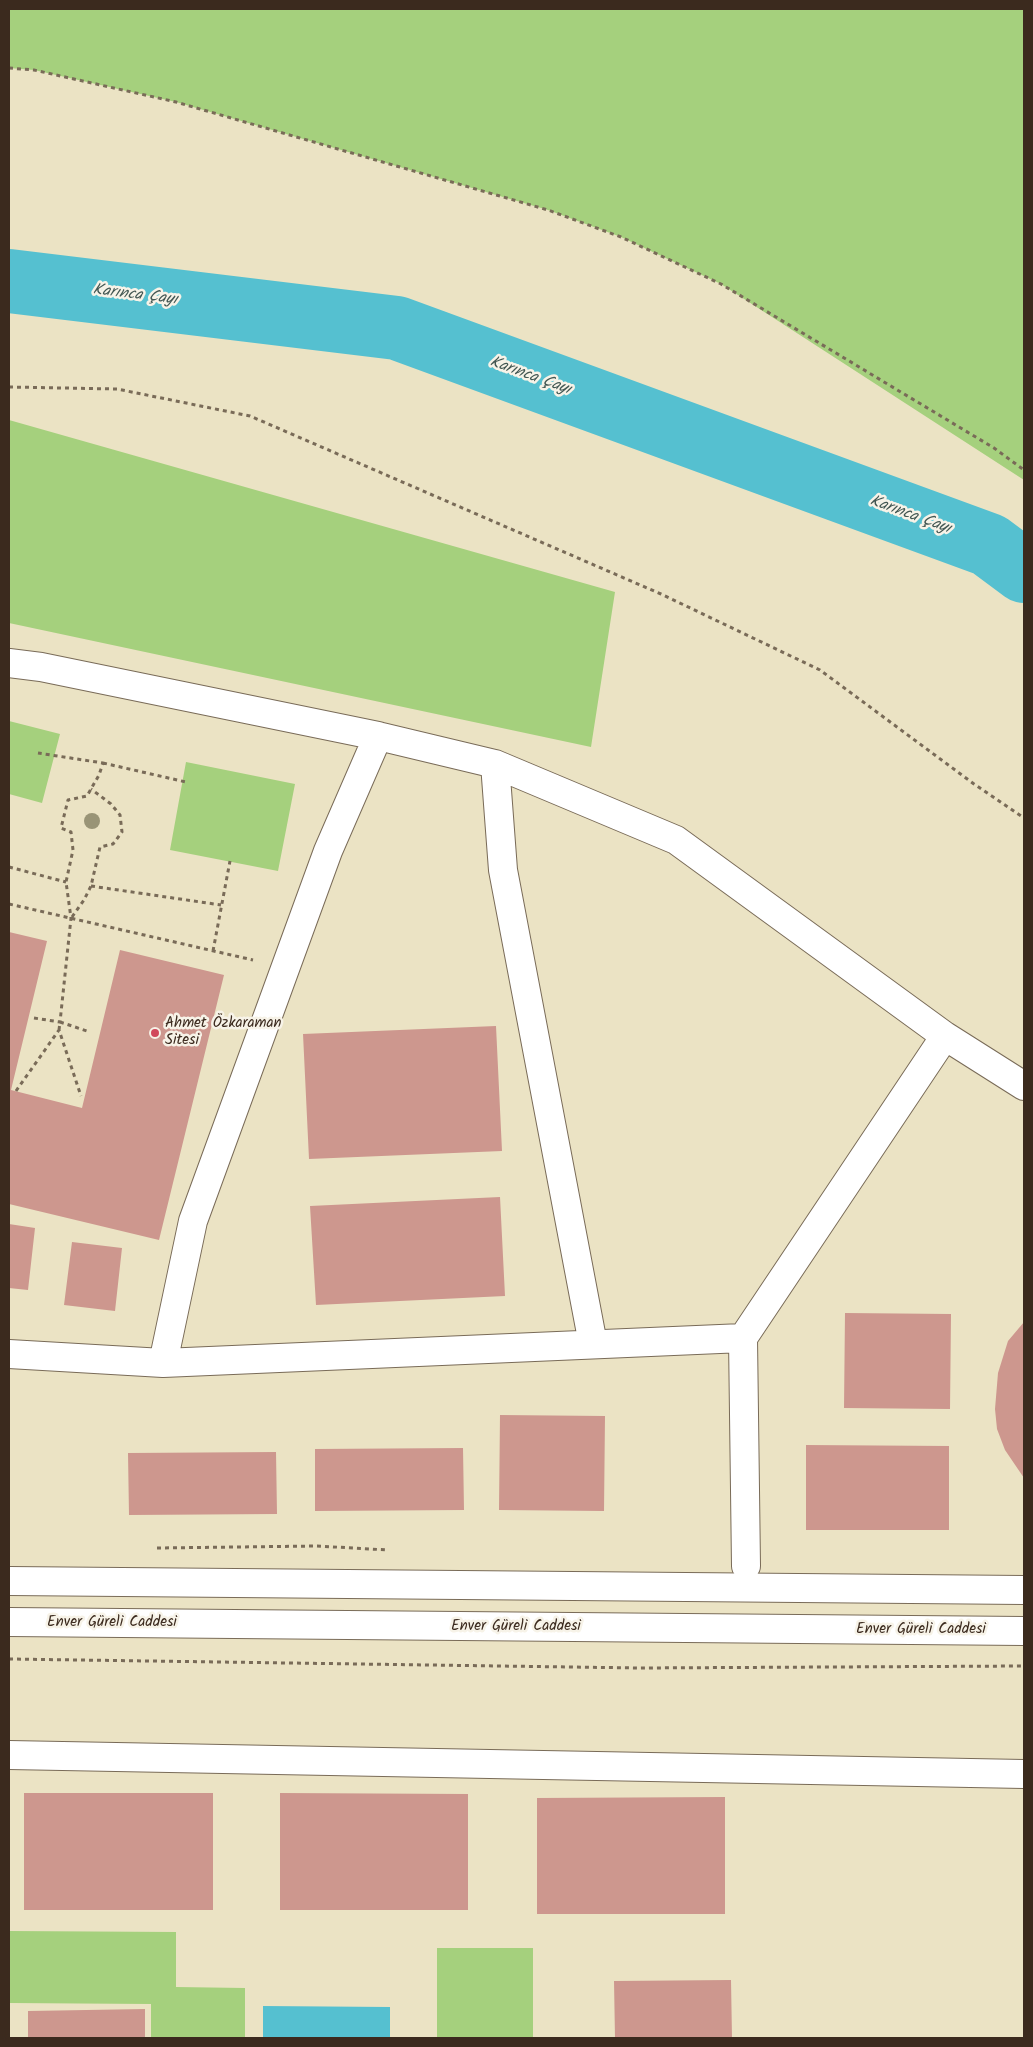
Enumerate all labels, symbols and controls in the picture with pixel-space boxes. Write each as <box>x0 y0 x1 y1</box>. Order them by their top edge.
water label: Karınca Çayı <box>92 281 178 311</box>
water label: Karınca Çayı <box>487 353 573 401</box>
water label: Karınca Çayı <box>867 492 953 540</box>
place label: Ahmet Özkaraman Sitesi <box>165 1015 282 1050</box>
marker: Ahmet Özkaraman Sitesi <box>149 1027 161 1039</box>
street label: Enver Güreli Caddesi <box>47 1614 177 1632</box>
street label: Enver Güreli Caddesi <box>451 1618 581 1636</box>
street label: Enver Güreli Caddesi <box>856 1621 986 1639</box>

